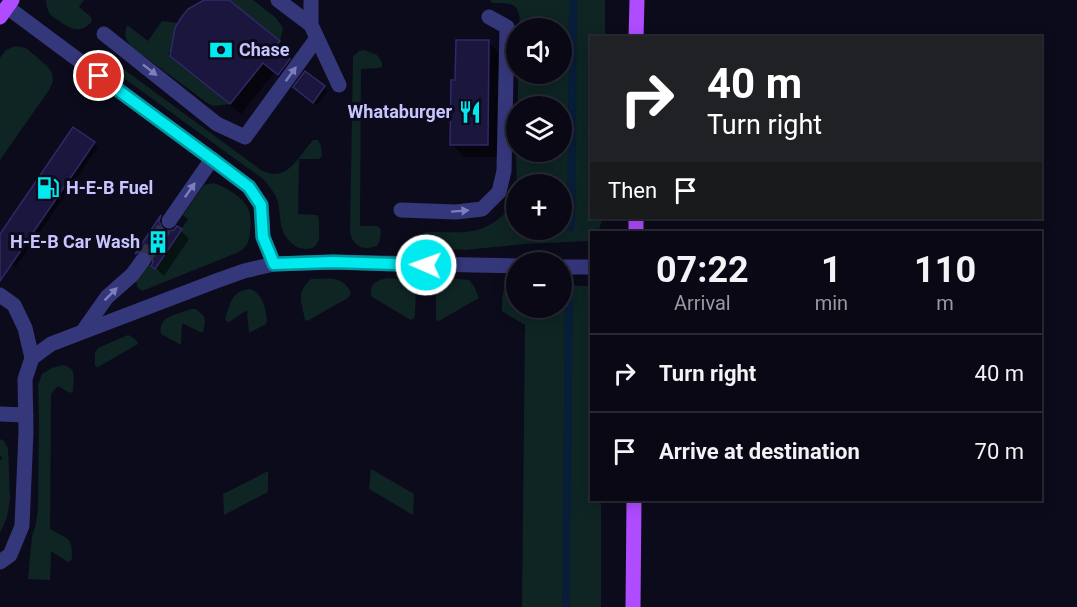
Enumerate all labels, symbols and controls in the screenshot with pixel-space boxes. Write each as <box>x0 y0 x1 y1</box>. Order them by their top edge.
map controls <box>506 18 572 318</box>
button: sound <box>506 18 572 84</box>
bank icon: Chase <box>208 37 234 63</box>
place label: Chase <box>239 39 290 60</box>
pin <box>73 50 124 101</box>
icon: arrive <box>82 59 115 92</box>
text: 40 m <box>707 59 802 108</box>
icon: right <box>608 60 686 138</box>
one-way arrow <box>142 64 157 76</box>
one-way arrow <box>285 66 297 82</box>
button: layers <box>506 96 572 162</box>
restaurant icon: Whataburger <box>457 99 483 125</box>
place label: Whataburger <box>348 101 452 122</box>
text: Turn right <box>707 109 822 141</box>
button: + <box>506 174 572 240</box>
icon: arrive <box>669 174 702 207</box>
fuel station icon: H-E-B Fuel <box>35 175 61 201</box>
place label: H-E-B Fuel <box>66 177 153 198</box>
text: Then <box>608 178 657 203</box>
one-way arrow <box>184 182 195 198</box>
one-way arrow <box>450 206 469 216</box>
building icon: H-E-B Car Wash <box>145 229 171 255</box>
place label: H-E-B Car Wash <box>10 231 140 252</box>
position arrow <box>394 233 458 297</box>
text: 07:22 <box>656 249 749 291</box>
text: 1 <box>821 249 842 291</box>
text: 110 <box>914 249 976 291</box>
button: − <box>506 252 572 318</box>
one-way arrow <box>104 287 119 301</box>
text: Arrival <box>674 291 731 315</box>
text: min <box>815 291 848 315</box>
text: m <box>936 291 954 315</box>
icon: right <box>608 357 641 390</box>
text: Turn right <box>659 361 756 386</box>
text: 40 m <box>975 361 1024 386</box>
icon: arrive <box>608 435 641 468</box>
text: Arrive at destination <box>659 439 860 464</box>
text: 70 m <box>975 439 1024 464</box>

